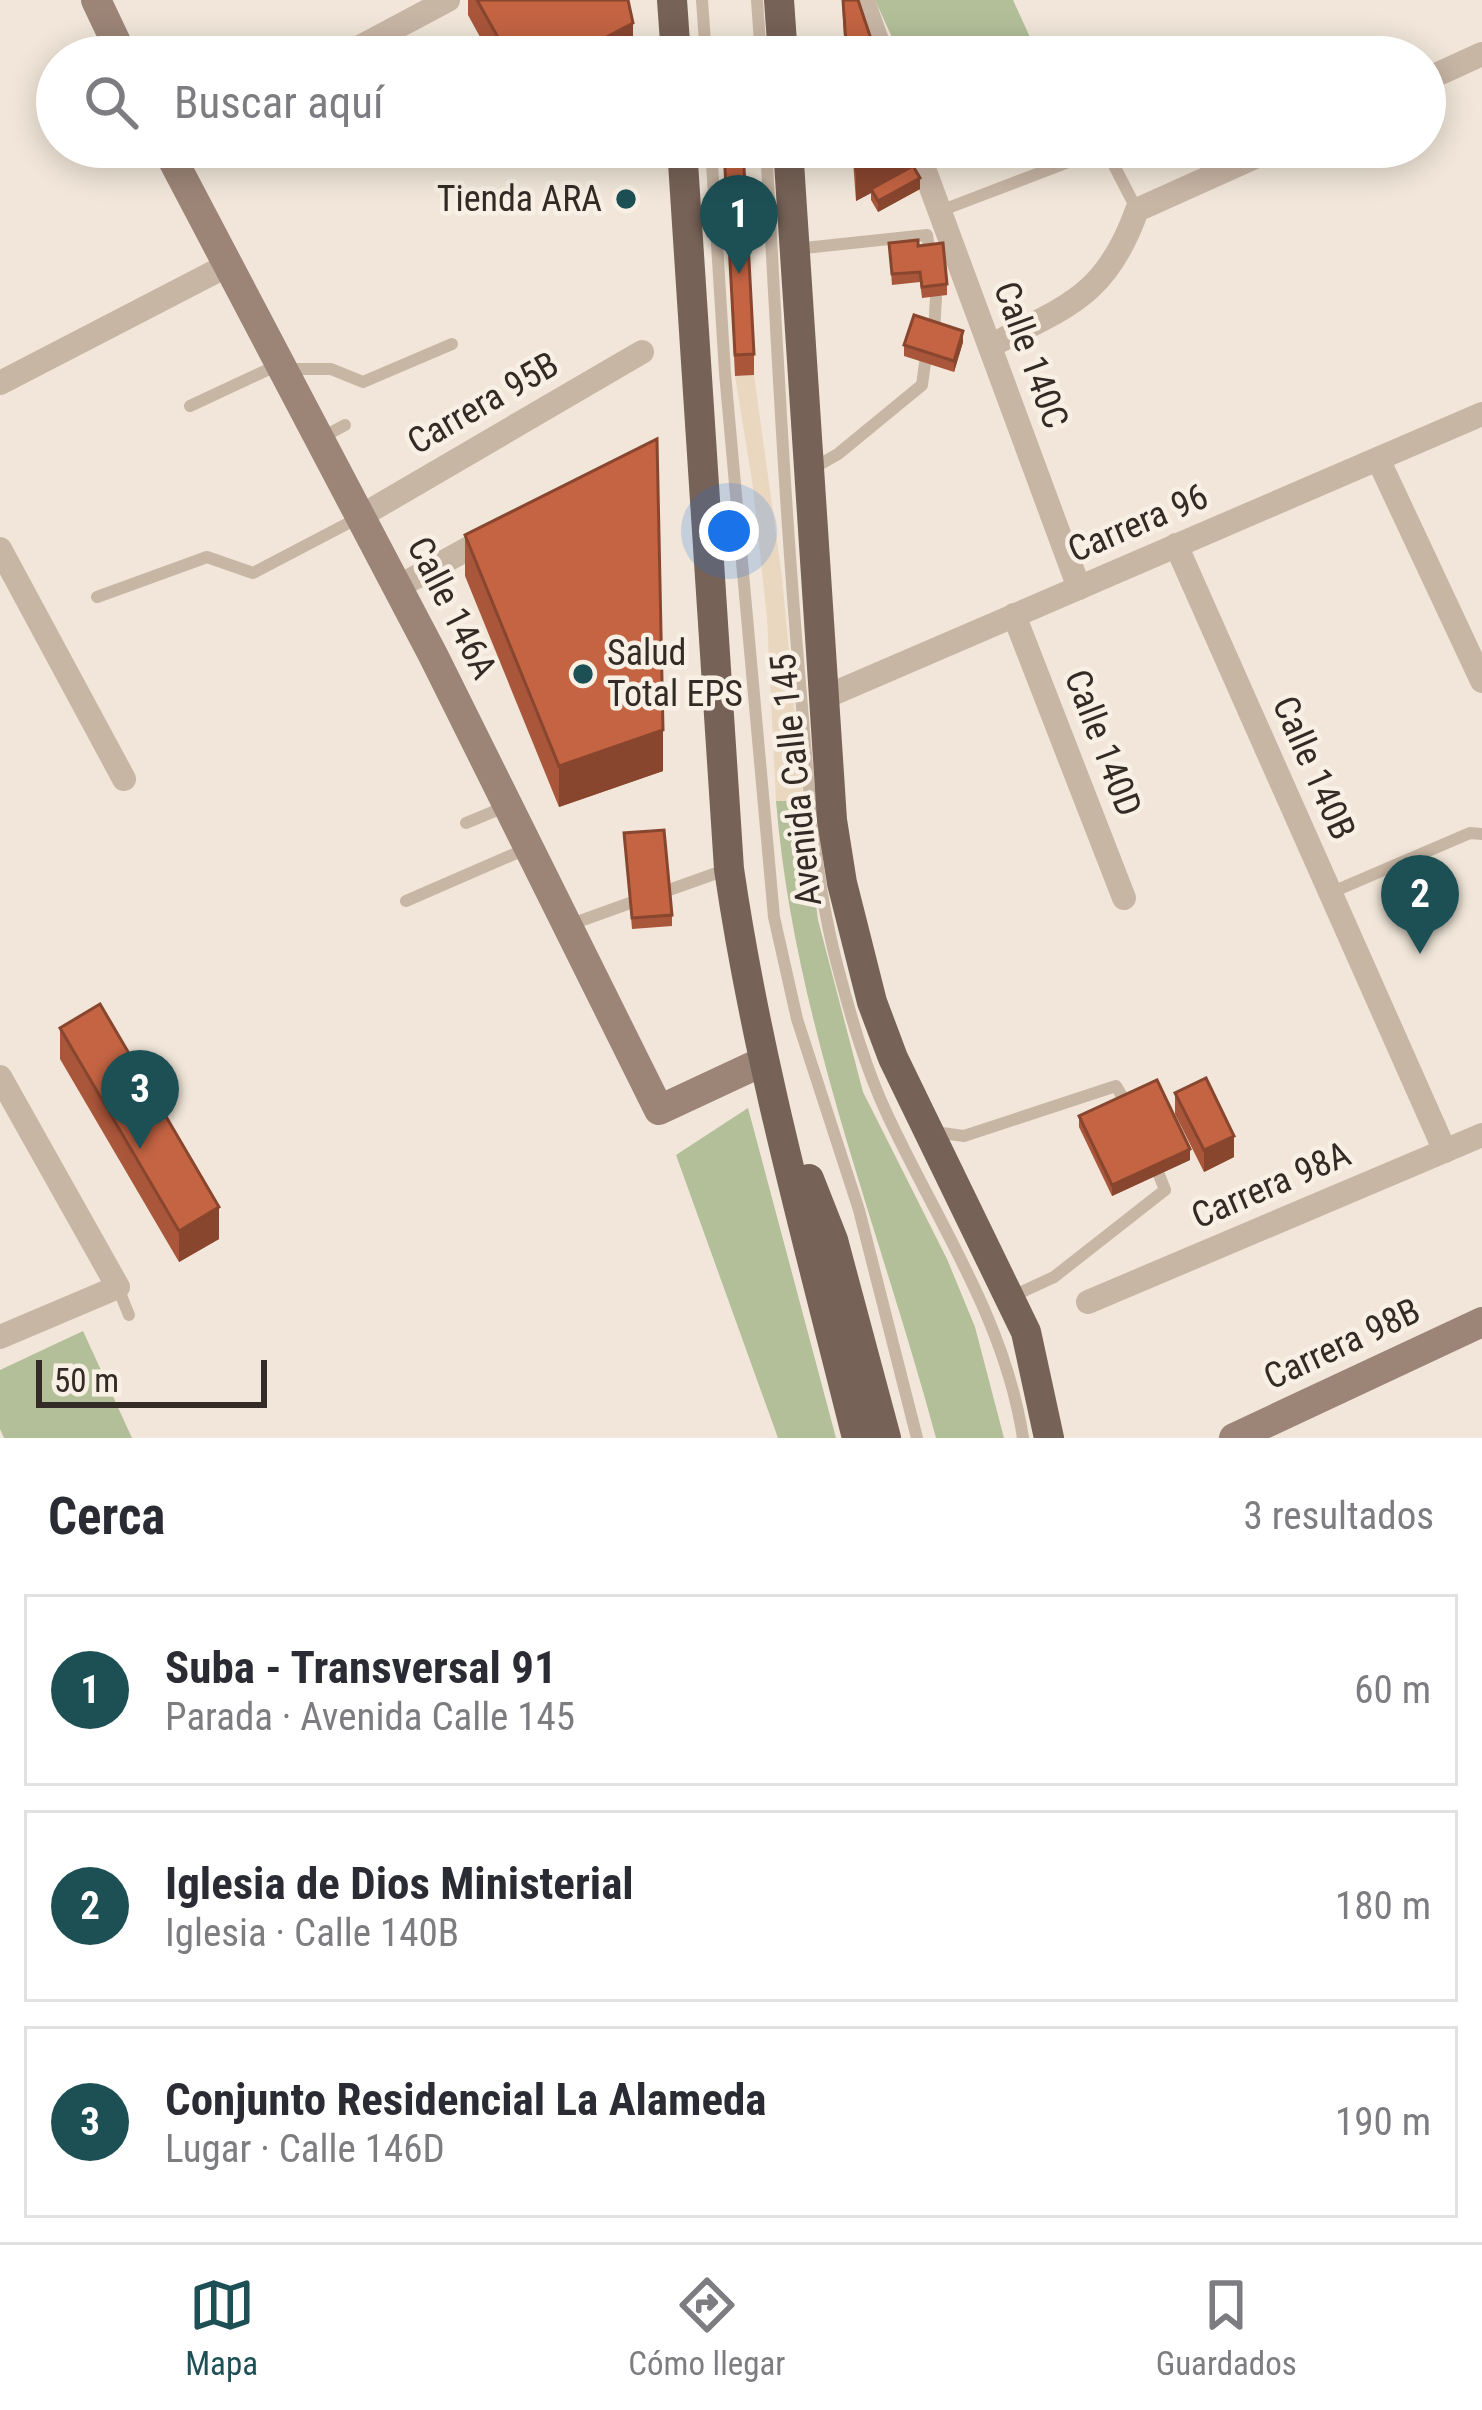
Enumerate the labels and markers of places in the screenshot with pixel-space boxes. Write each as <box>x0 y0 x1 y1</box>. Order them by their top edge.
pin: 1 <box>700 175 778 274</box>
place label: Tienda ARA <box>437 178 602 220</box>
marker: Tienda ARA <box>613 186 639 212</box>
place label: Salud Total EPS <box>607 632 743 715</box>
marker: Salud Total EPS <box>570 661 596 687</box>
pin: 2 <box>1381 855 1459 954</box>
pin: 3 <box>101 1050 179 1149</box>

